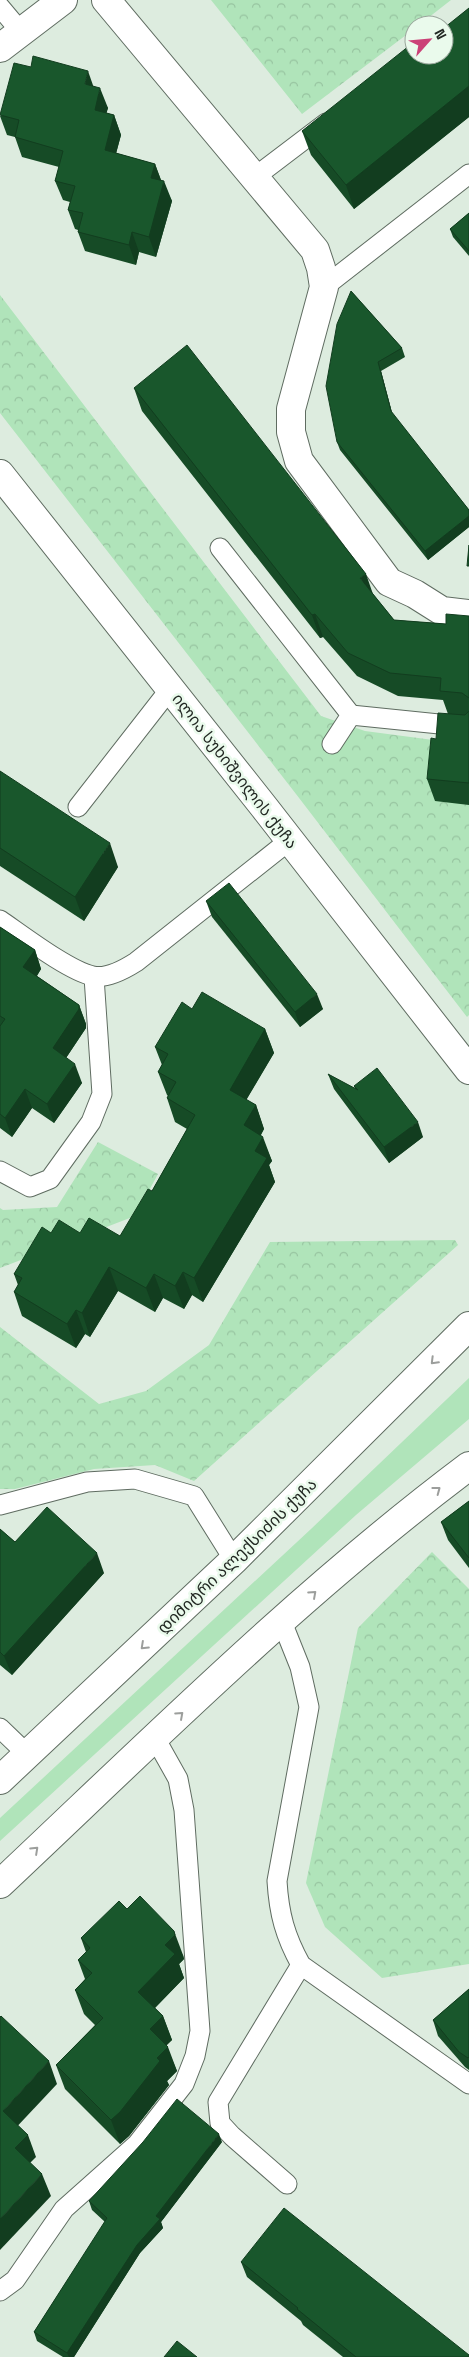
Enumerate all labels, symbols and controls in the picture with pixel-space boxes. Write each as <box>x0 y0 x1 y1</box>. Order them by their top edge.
north arrow <box>404 15 454 65</box>
text: N <box>430 26 451 42</box>
street label: ილია სუხიშვილის ქუჩა <box>168 689 302 853</box>
one-way arrow <box>431 1355 440 1364</box>
street label: დიმიტრი ალექსიძის ქუჩა <box>153 1474 321 1638</box>
one-way arrow <box>431 1487 441 1496</box>
one-way arrow <box>307 1591 316 1600</box>
one-way arrow <box>140 1640 149 1649</box>
one-way arrow <box>174 1712 183 1721</box>
one-way arrow <box>30 1847 39 1856</box>

